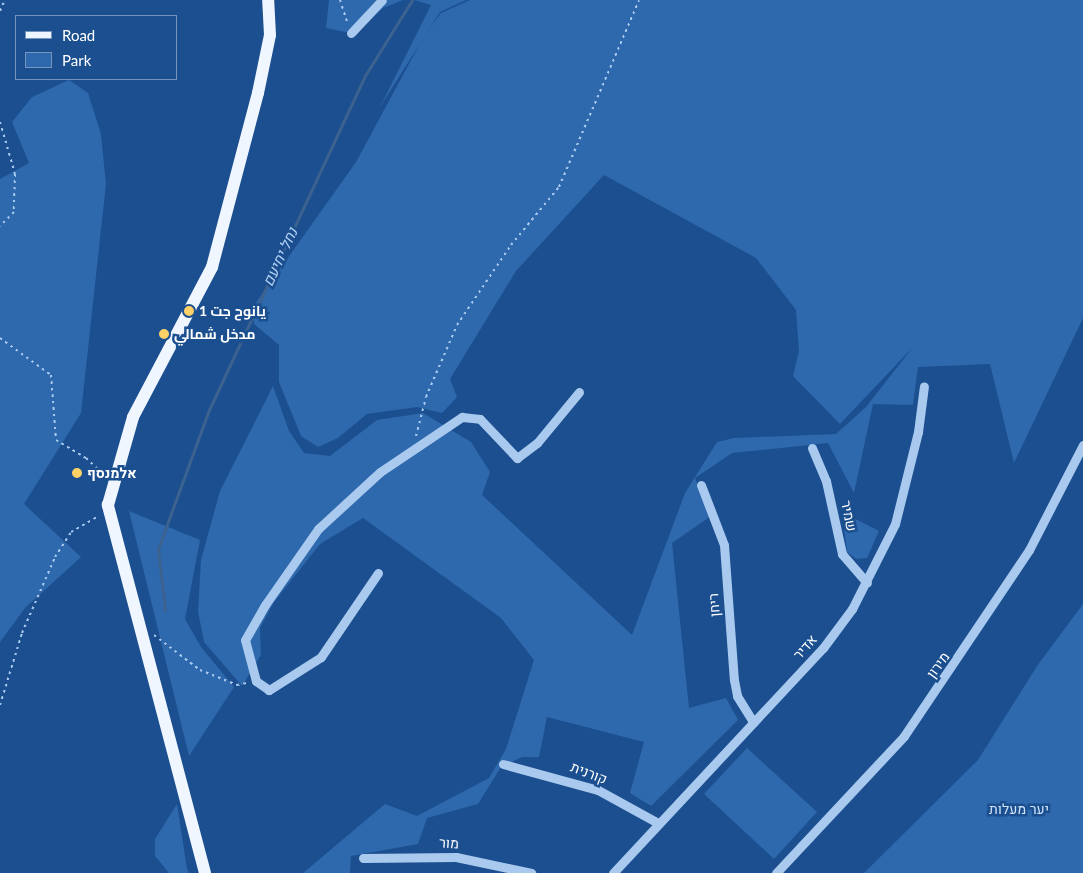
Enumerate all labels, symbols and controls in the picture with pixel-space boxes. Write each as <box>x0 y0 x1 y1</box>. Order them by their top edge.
legend <box>15 15 178 80</box>
text: Road <box>62 26 95 44</box>
text: Park <box>62 51 91 69</box>
water label: נחל יחיעם <box>259 225 301 289</box>
place label: يانوح جت 1 <box>199 303 266 319</box>
marker: يانوح جت 1 <box>183 305 195 317</box>
place label: مدخل شمالي <box>174 326 255 342</box>
marker: مدخل شمالي <box>158 328 170 340</box>
place label: אלמנסף <box>87 465 137 481</box>
marker: אלמנסף <box>71 467 83 479</box>
street label: שמיר <box>838 499 860 533</box>
street label: ריחן <box>705 593 723 617</box>
street label: אדיר <box>790 631 820 663</box>
street label: מירון <box>923 649 953 681</box>
street label: קורנית <box>568 758 610 788</box>
park label: יער מעלות <box>989 801 1049 817</box>
street label: מור <box>438 834 460 852</box>

